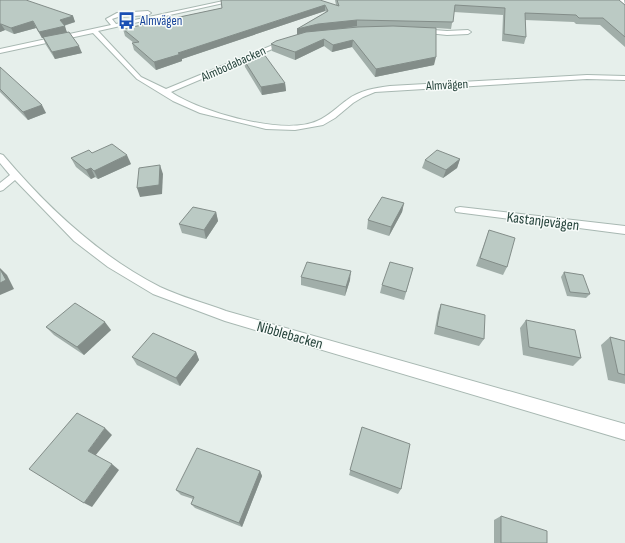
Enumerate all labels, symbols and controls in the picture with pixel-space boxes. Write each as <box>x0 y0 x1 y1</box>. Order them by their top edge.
bus stop icon: Almvägen <box>117 10 137 30</box>
place label: Almvägen <box>139 13 182 29</box>
street label: Almbodabacken <box>198 43 268 86</box>
street label: Almvägen <box>425 76 469 94</box>
street label: Kastanjevägen <box>506 208 580 235</box>
street label: Nibblebacken <box>255 317 325 354</box>

